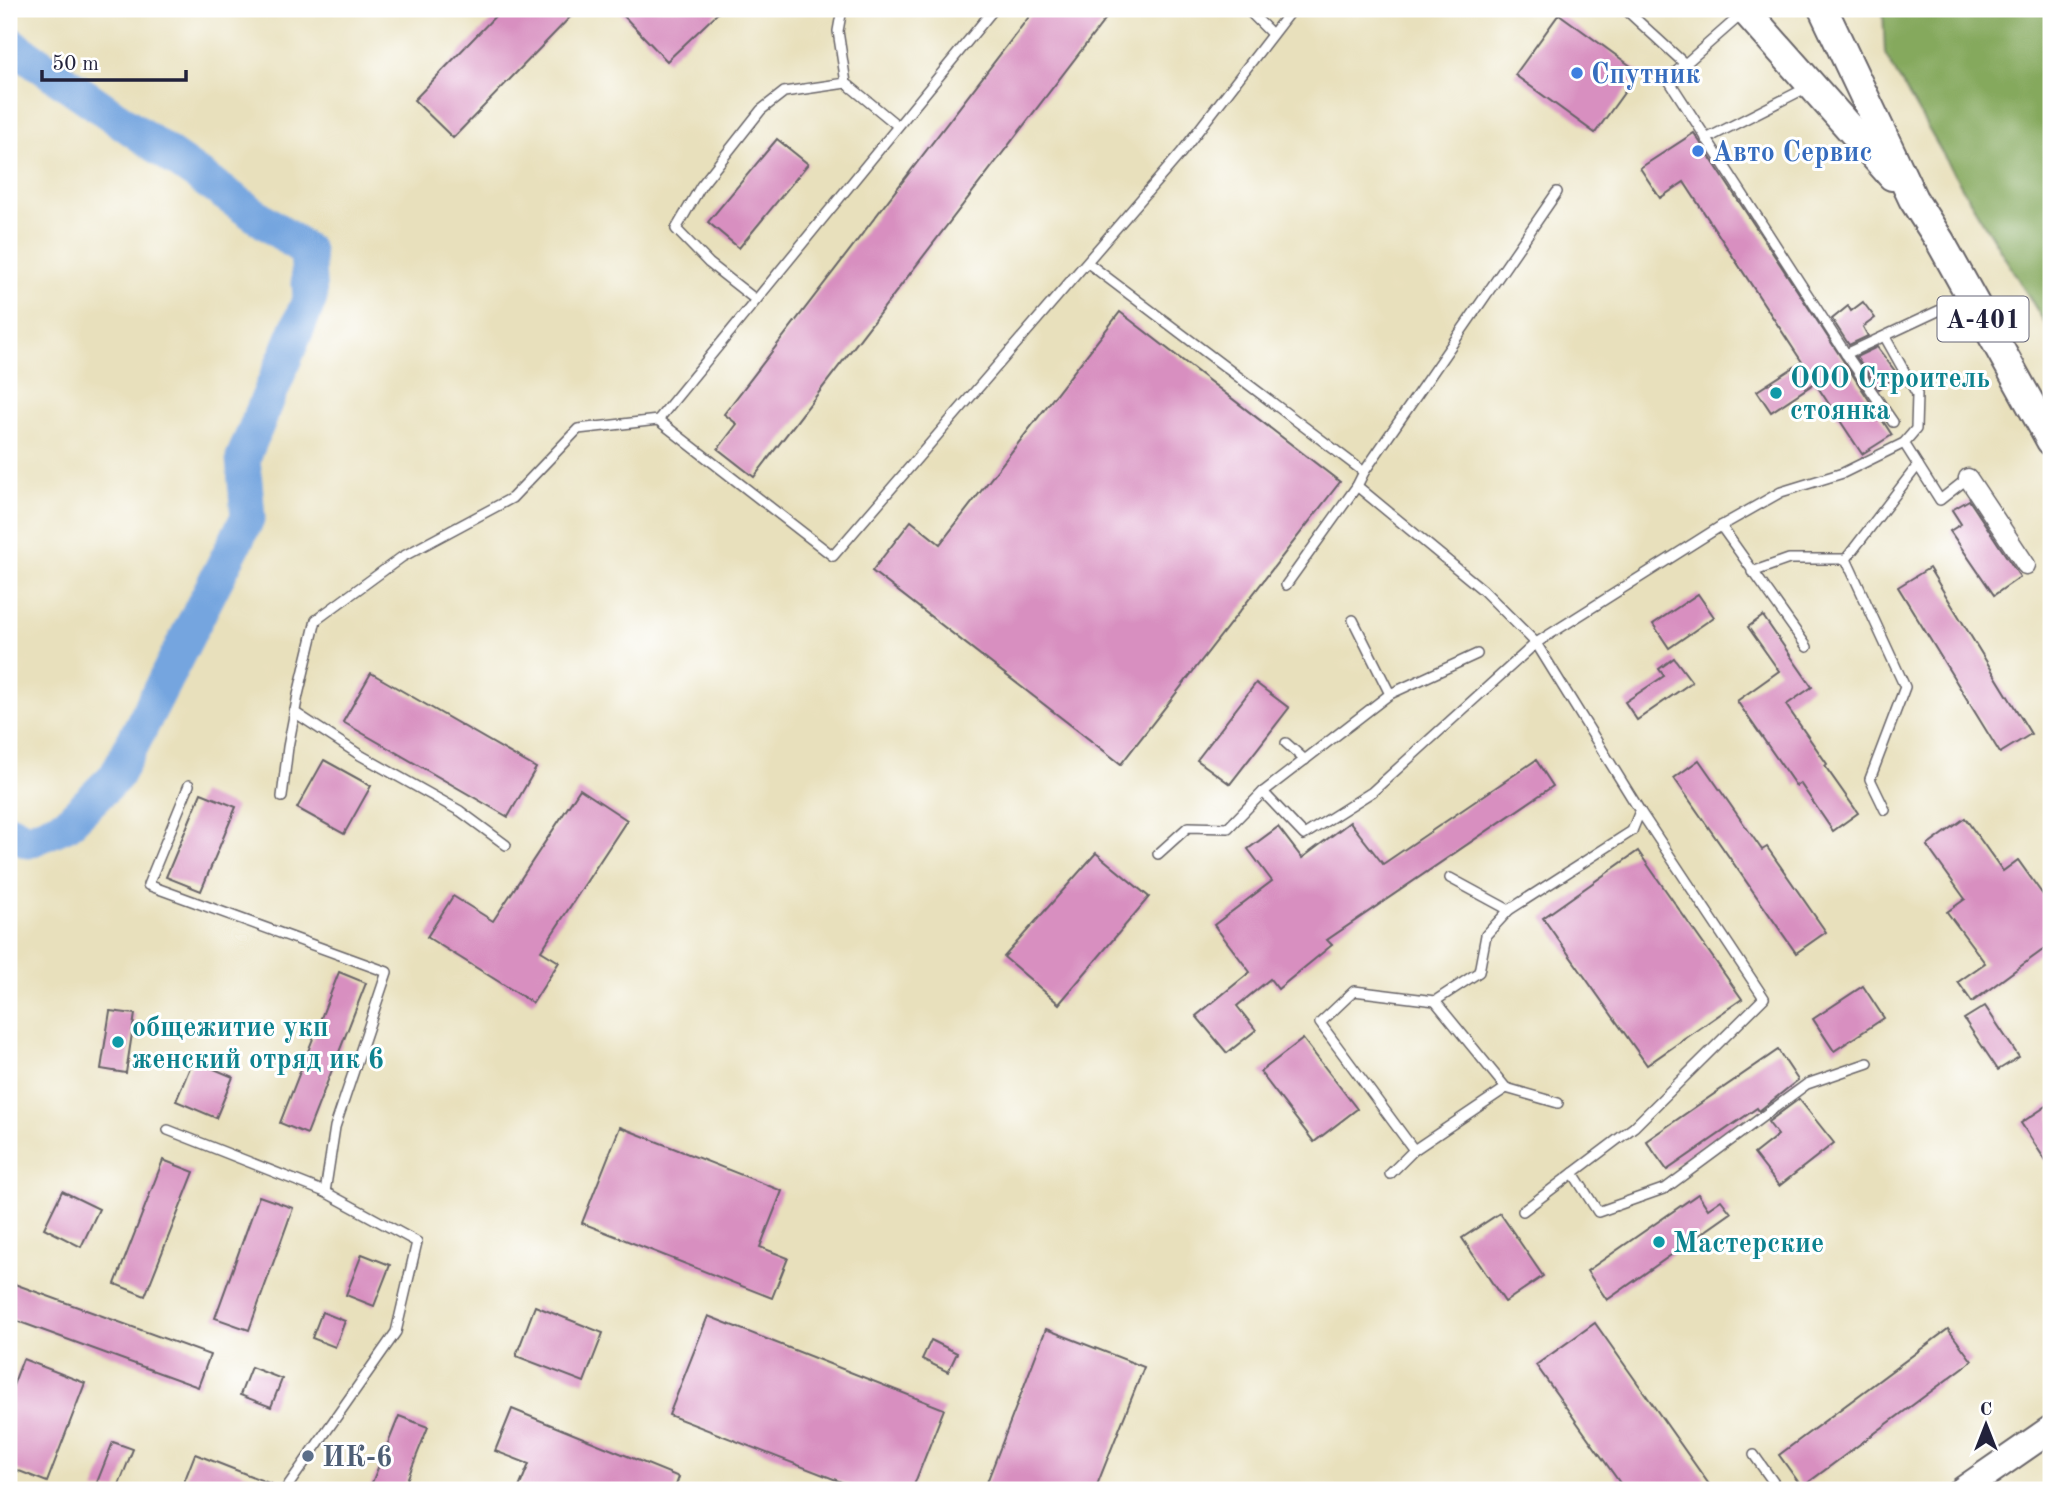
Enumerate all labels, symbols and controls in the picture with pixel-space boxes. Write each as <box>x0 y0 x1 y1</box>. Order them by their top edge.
scale bar <box>42 38 186 82</box>
text: 50 m <box>52 54 99 75</box>
place label: Спутник <box>1591 61 1700 90</box>
marker: Спутник <box>1569 65 1585 81</box>
place label: Авто Сервис <box>1712 139 1873 168</box>
marker: Авто Сервис <box>1690 143 1706 159</box>
road number: А-401 <box>1938 296 2028 342</box>
place label: ООО Строитель стоянка <box>1790 365 1990 426</box>
marker: ООО Строитель стоянка <box>1768 385 1784 401</box>
place label: общежитие укп женский отряд ик 6 <box>132 1015 384 1075</box>
marker: общежитие укп женский отряд ик 6 <box>110 1034 126 1050</box>
place label: Мастерские <box>1673 1231 1824 1259</box>
marker: Мастерские <box>1651 1234 1667 1250</box>
north arrow <box>1952 1390 2022 1460</box>
text: С <box>1980 1401 1992 1420</box>
place label: ИК-6 <box>322 1444 392 1473</box>
marker: ИК-6 <box>300 1448 316 1464</box>

